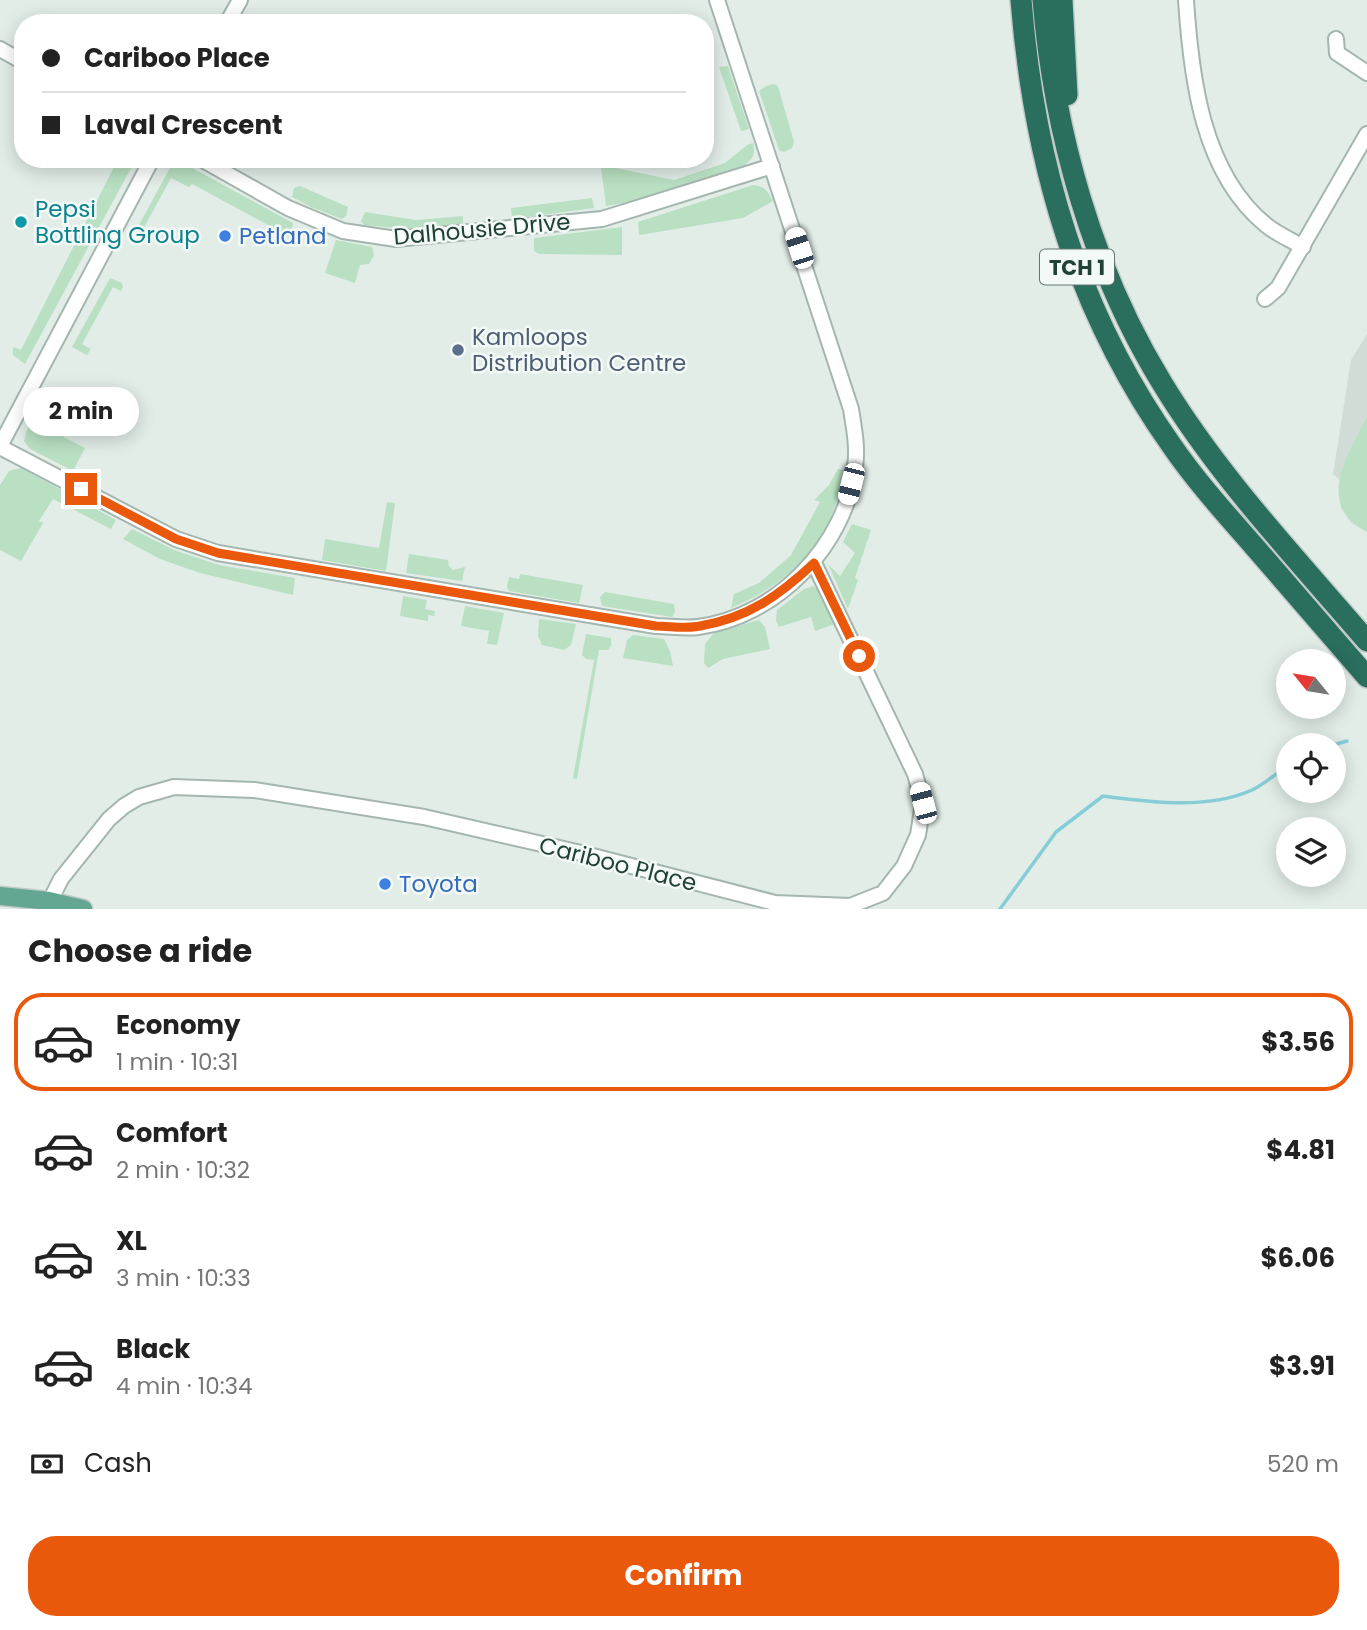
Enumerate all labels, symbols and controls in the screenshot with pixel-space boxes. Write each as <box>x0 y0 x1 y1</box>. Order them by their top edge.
text: Cariboo Place <box>84 40 270 76</box>
text: Laval Crescent <box>84 107 282 143</box>
place label: Pepsi Bottling Group <box>35 193 200 251</box>
street label: Dalhousie Drive <box>392 205 572 253</box>
marker: Pepsi Bottling Group <box>13 214 29 230</box>
place label: Petland <box>239 220 326 252</box>
car <box>783 225 816 271</box>
marker: Petland <box>217 228 233 244</box>
road number: TCH 1 <box>1040 250 1114 284</box>
place label: Kamloops Distribution Centre <box>472 321 686 379</box>
marker: Kamloops Distribution Centre <box>450 342 466 358</box>
callout: 2 min <box>23 388 139 436</box>
text: 2 min <box>49 395 113 427</box>
car <box>836 461 867 507</box>
route end <box>65 473 97 505</box>
route start <box>843 640 875 672</box>
north arrow <box>1276 649 1346 719</box>
map controls <box>1276 649 1346 887</box>
button: locate <box>1276 733 1346 803</box>
car <box>908 780 939 826</box>
button: layers <box>1276 817 1346 887</box>
street label: Cariboo Place <box>536 829 700 899</box>
place label: Toyota <box>399 868 478 900</box>
marker: Toyota <box>377 876 393 892</box>
text: Choose a ride <box>28 928 252 973</box>
text: Economy <box>116 1007 240 1043</box>
icon: car <box>32 1011 95 1074</box>
text: $3.56 <box>1261 1024 1335 1060</box>
text: 1 min · 10:31 <box>116 1046 238 1078</box>
text: Comfort <box>116 1115 228 1151</box>
icon: car <box>32 1119 95 1182</box>
text: $4.81 <box>1266 1132 1335 1168</box>
text: 2 min · 10:32 <box>116 1154 250 1186</box>
text: XL <box>116 1223 147 1259</box>
icon: car <box>32 1227 95 1290</box>
text: $6.06 <box>1260 1240 1335 1276</box>
text: 3 min · 10:33 <box>116 1262 251 1294</box>
text: Black <box>116 1331 190 1367</box>
icon: car <box>32 1335 95 1398</box>
text: $3.91 <box>1269 1348 1335 1384</box>
text: 4 min · 10:34 <box>116 1370 253 1402</box>
icon: cash <box>28 1445 66 1483</box>
text: Cash <box>84 1445 152 1481</box>
text: 520 m <box>1267 1448 1339 1480</box>
button: Confirm <box>28 1536 1339 1616</box>

